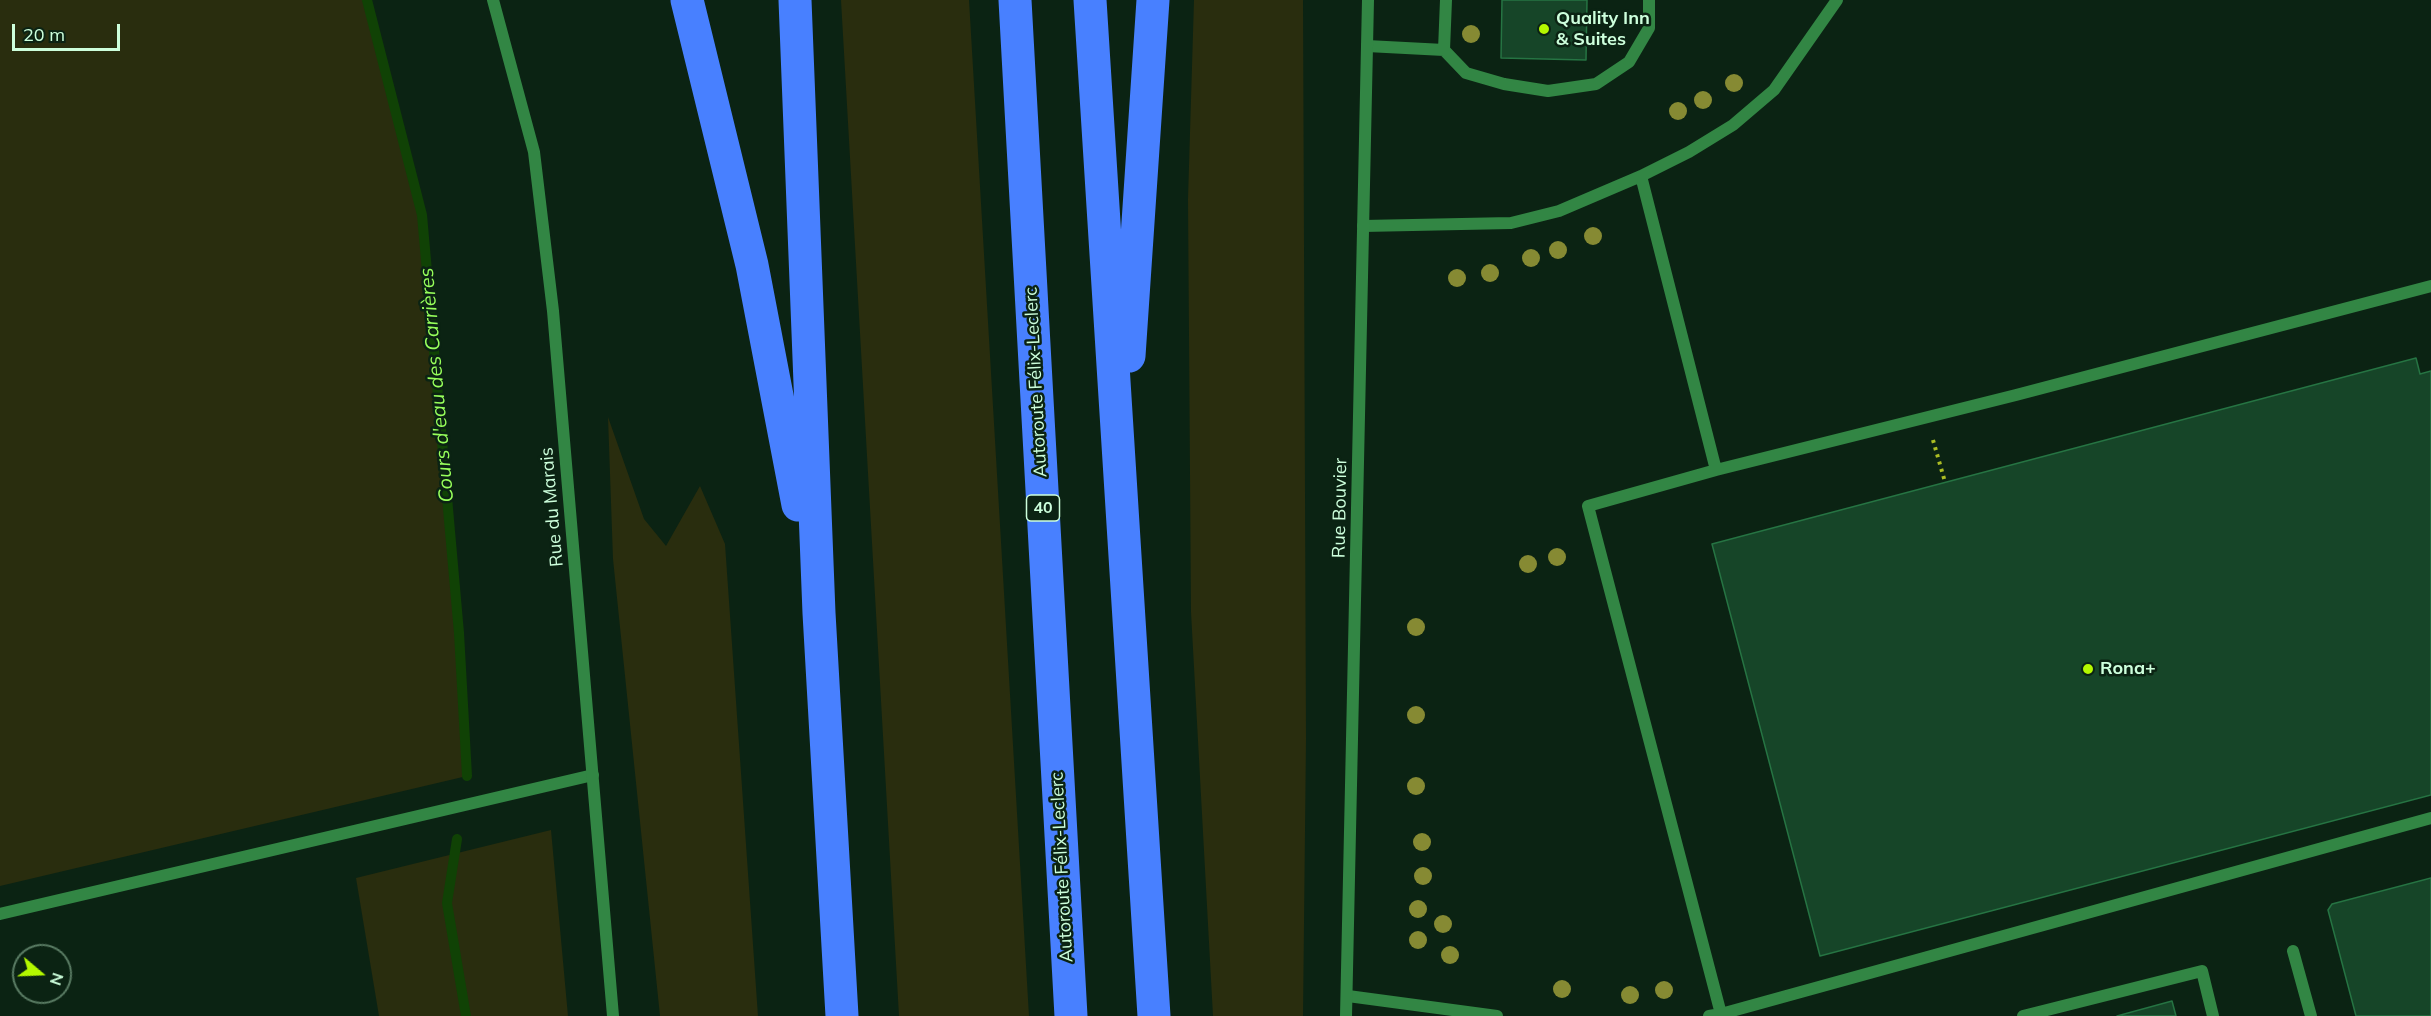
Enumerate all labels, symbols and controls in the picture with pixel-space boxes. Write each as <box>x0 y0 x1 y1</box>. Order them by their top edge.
place label: Quality Inn & Suites <box>1556 8 1650 50</box>
scale bar <box>15 12 123 50</box>
marker: Quality Inn & Suites <box>1537 22 1551 36</box>
text: 20 m <box>23 23 65 46</box>
water label: Cours d'eau des Carrières <box>415 267 459 503</box>
street label: Autoroute Félix-Leclerc <box>1020 286 1052 478</box>
street label: Rue du Marais <box>536 446 568 568</box>
street label: Rue Bouvier <box>1328 458 1352 558</box>
road number: 40 <box>1026 495 1060 521</box>
place label: Rona+ <box>2100 658 2156 680</box>
marker: Rona+ <box>2081 662 2095 676</box>
street label: Autoroute Félix-Leclerc <box>1046 771 1078 963</box>
north arrow <box>12 944 72 1004</box>
text: N <box>46 970 69 988</box>

